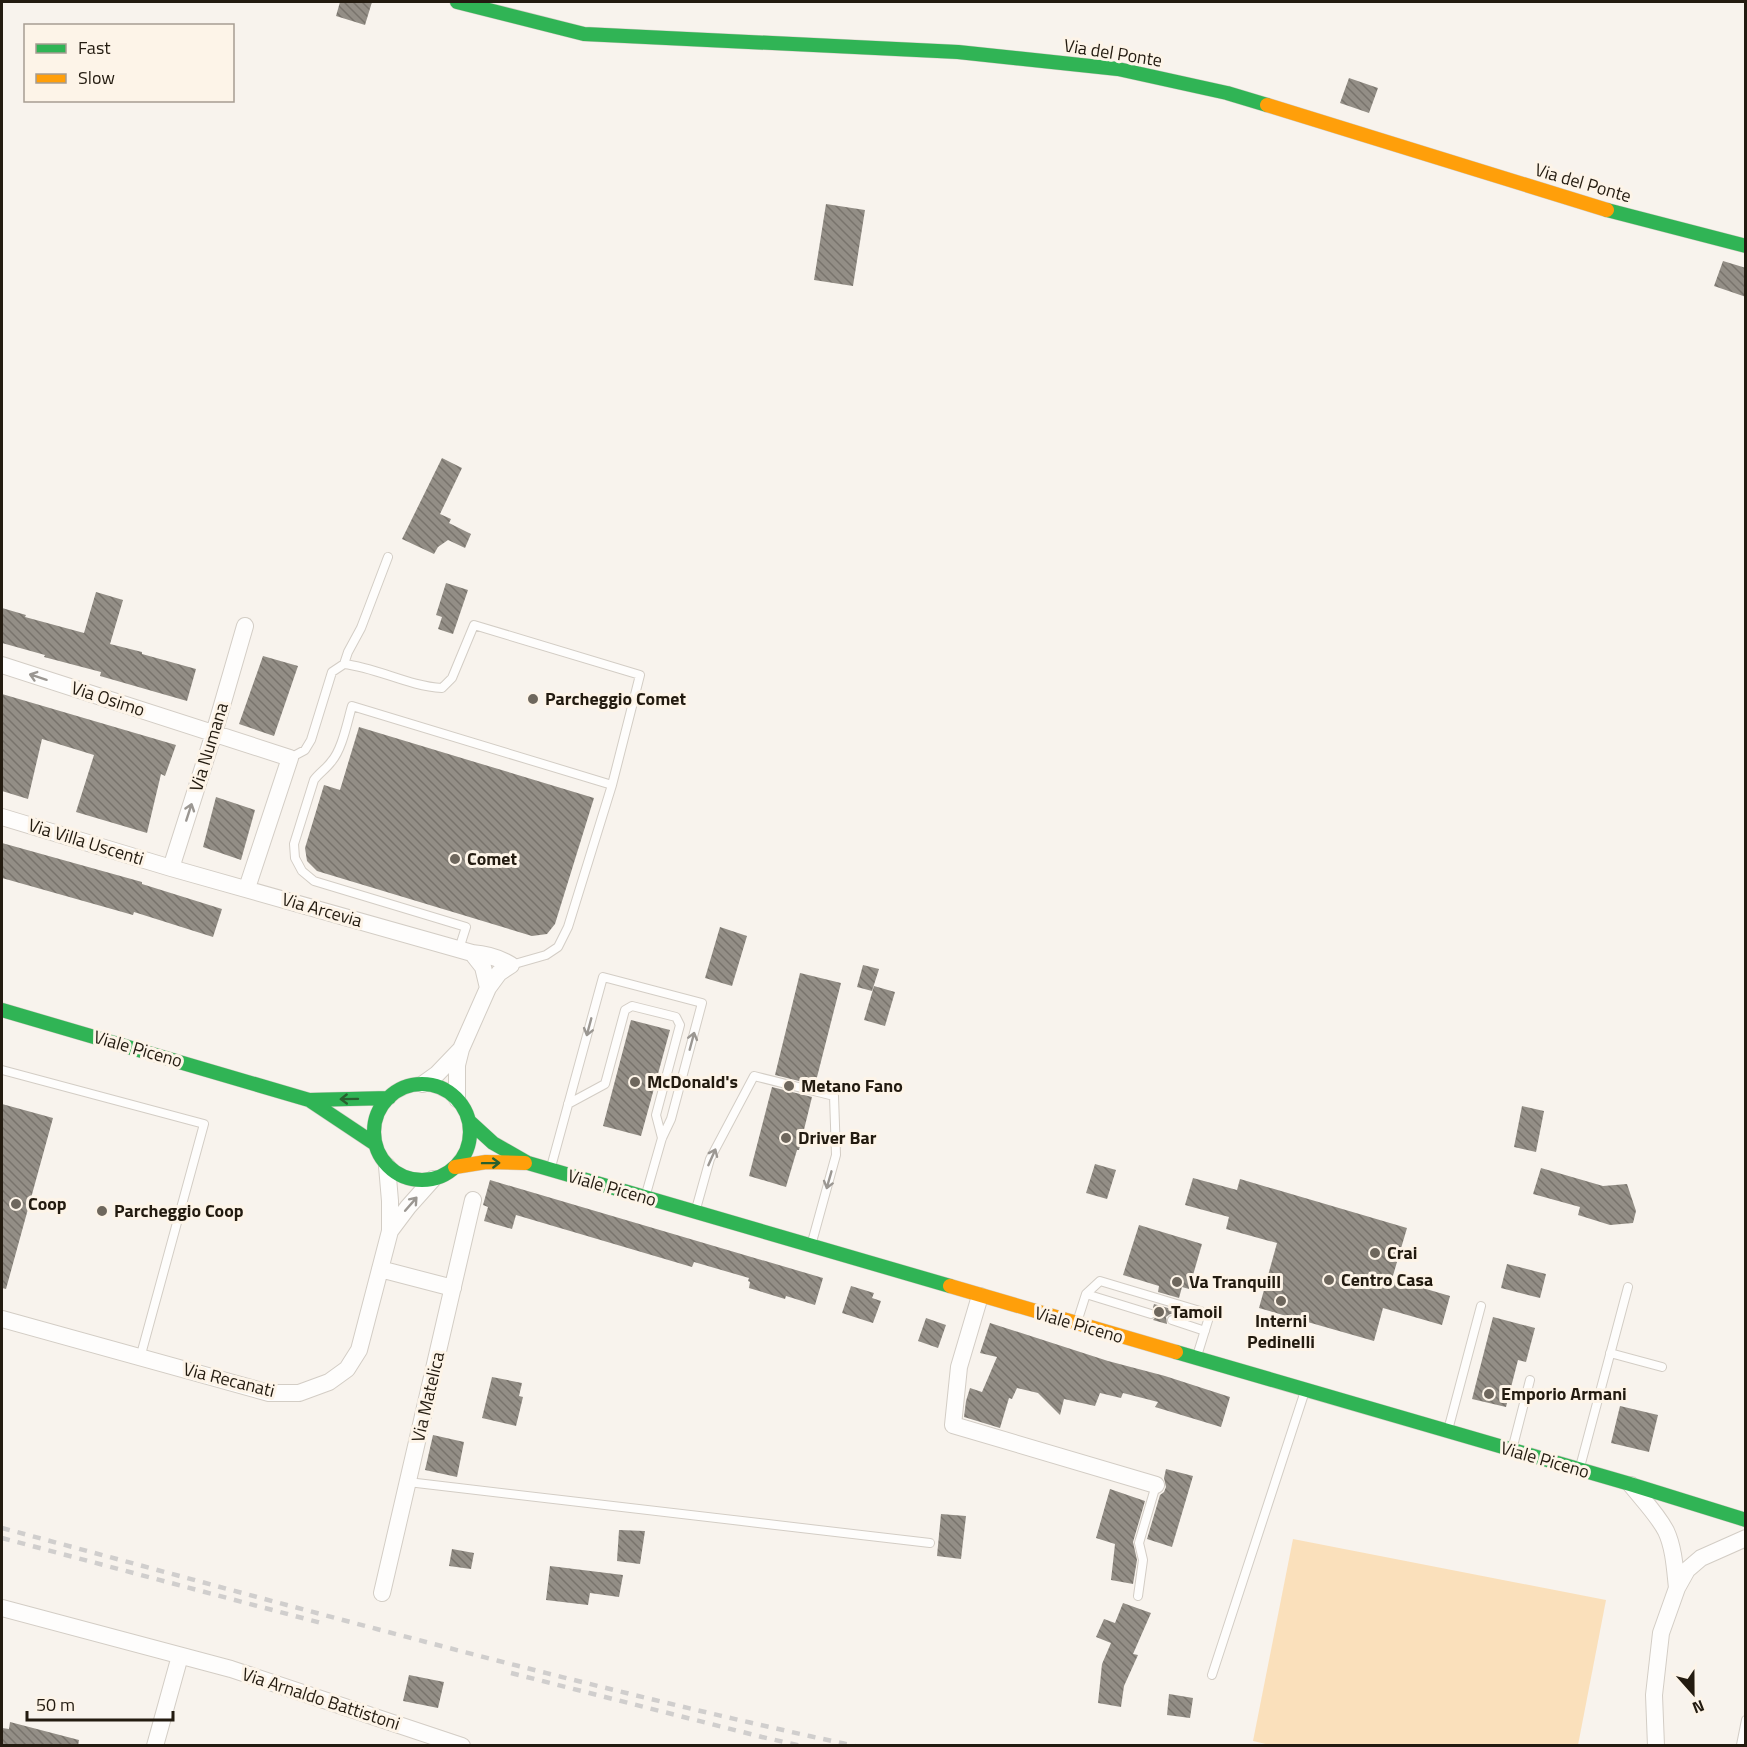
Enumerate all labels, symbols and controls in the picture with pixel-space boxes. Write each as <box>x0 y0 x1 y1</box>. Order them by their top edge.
legend <box>24 24 234 102</box>
street label: Via del Ponte <box>1062 31 1164 74</box>
text: Fast <box>78 34 111 61</box>
text: Slow <box>78 64 115 91</box>
street label: Via del Ponte <box>1532 156 1635 209</box>
one-way arrow <box>29 671 48 682</box>
street label: Via Osimo <box>68 674 149 723</box>
place label: Parcheggio Comet <box>545 685 686 712</box>
marker: Parcheggio Comet <box>526 692 540 706</box>
street label: Via Numana <box>182 699 235 795</box>
one-way arrow <box>184 803 195 822</box>
street label: Via Villa Uscenti <box>25 811 147 872</box>
place label: Comet <box>467 845 517 872</box>
marker: Comet <box>448 852 462 866</box>
street label: Via Arcevia <box>279 885 366 934</box>
one-way arrow <box>583 1017 594 1036</box>
street label: Viale Piceno <box>91 1023 186 1074</box>
one-way arrow <box>687 1032 698 1051</box>
place label: McDonald's <box>647 1068 738 1095</box>
place label: Metano Fano <box>801 1072 903 1099</box>
marker: McDonald's <box>628 1075 642 1089</box>
marker: Metano Fano <box>782 1079 796 1093</box>
one-way arrow <box>339 1093 359 1105</box>
place label: Driver Bar <box>798 1124 877 1151</box>
marker: Driver Bar <box>779 1131 793 1145</box>
one-way arrow <box>707 1148 718 1166</box>
one-way arrow <box>481 1157 501 1169</box>
street label: Viale Piceno <box>565 1162 660 1213</box>
one-way arrow <box>823 1170 834 1189</box>
place label: Coop <box>28 1190 67 1217</box>
one-way arrow <box>404 1196 417 1212</box>
marker: Coop <box>9 1197 23 1211</box>
place label: Parcheggio Coop <box>114 1197 244 1224</box>
marker: Parcheggio Coop <box>95 1204 109 1218</box>
place label: Crai <box>1387 1239 1417 1266</box>
marker: Crai <box>1368 1246 1382 1260</box>
place label: Centro Casa <box>1341 1266 1433 1293</box>
place label: Va Tranquill <box>1189 1268 1281 1295</box>
marker: Centro Casa <box>1322 1273 1336 1287</box>
marker: Va Tranquill <box>1170 1275 1184 1289</box>
marker: Interni Pedinelli <box>1274 1294 1288 1308</box>
place label: Tamoil <box>1171 1298 1223 1325</box>
street label: Viale Piceno <box>1032 1299 1127 1350</box>
marker: Tamoil <box>1152 1305 1166 1319</box>
place label: Interni Pedinelli <box>1247 1307 1315 1355</box>
street label: Via Matelica <box>404 1349 451 1445</box>
street label: Via Recanati <box>181 1355 278 1404</box>
place label: Emporio Armani <box>1501 1380 1627 1407</box>
marker: Emporio Armani <box>1482 1387 1496 1401</box>
street label: Viale Piceno <box>1498 1434 1593 1485</box>
street label: Via Arnaldo Battistoni <box>239 1660 404 1737</box>
north arrow <box>1663 1663 1723 1723</box>
scale bar <box>27 1684 172 1722</box>
text: 50 m <box>36 1691 75 1718</box>
text: N <box>1689 1694 1708 1720</box>

